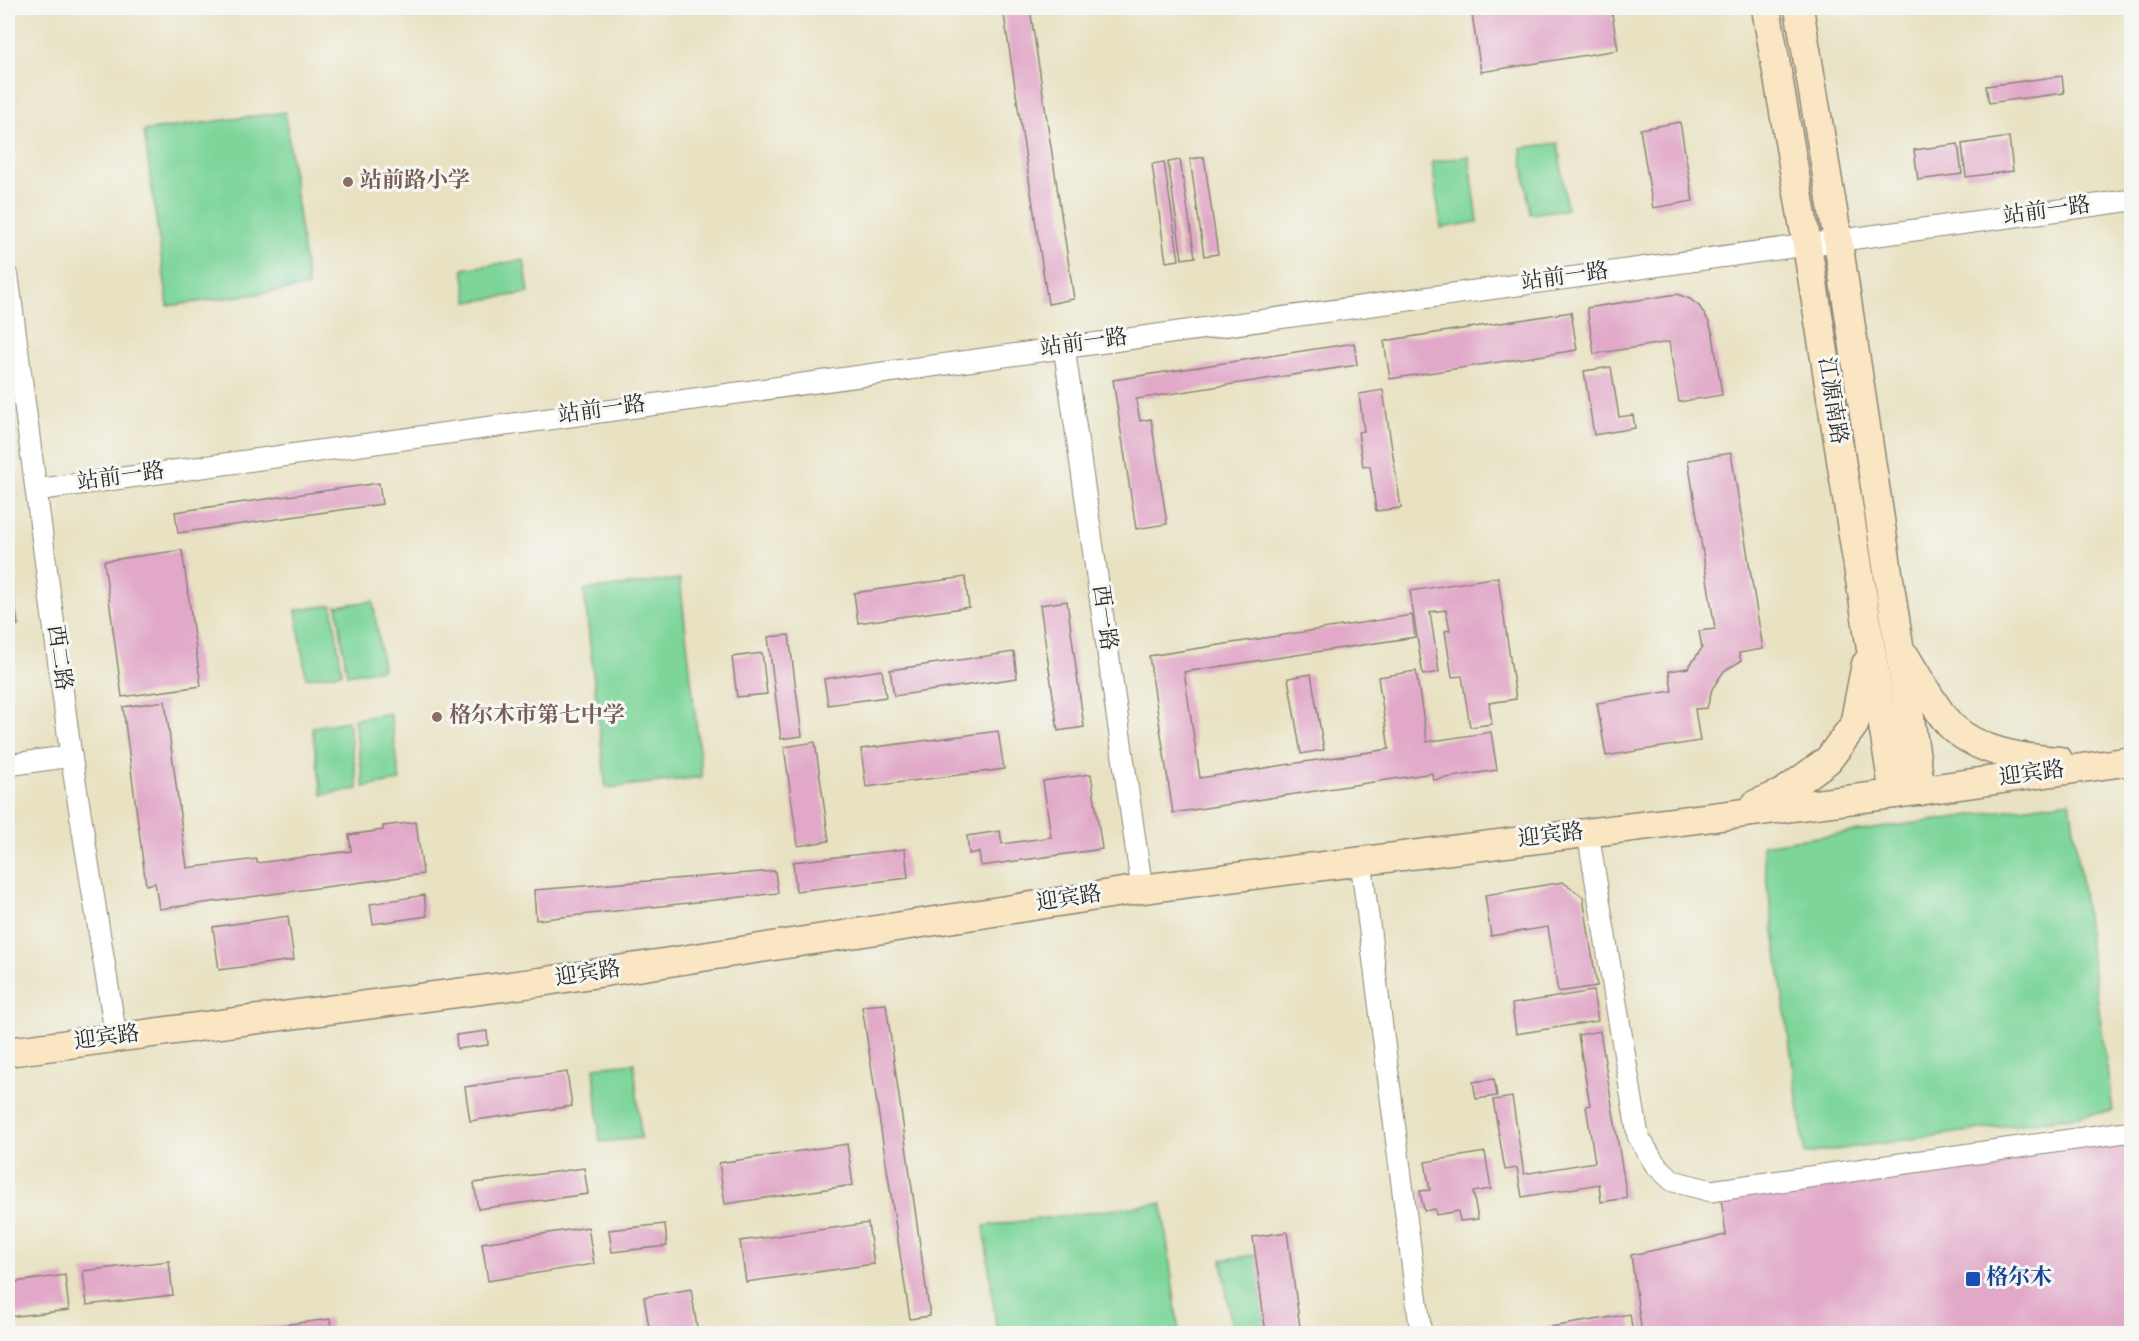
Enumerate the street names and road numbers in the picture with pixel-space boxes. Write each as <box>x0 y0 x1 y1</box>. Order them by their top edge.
street label: 站前一路 <box>2001 190 2093 234</box>
street label: 站前一路 <box>1519 256 1611 300</box>
street label: 站前一路 <box>1038 322 1130 366</box>
street label: 江源南路 <box>1808 355 1854 447</box>
street label: 站前一路 <box>556 389 648 433</box>
street label: 站前一路 <box>75 456 167 500</box>
street label: 西一路 <box>1083 583 1123 653</box>
street label: 西二路 <box>38 623 78 693</box>
street label: 迎宾路 <box>1997 755 2067 795</box>
street label: 迎宾路 <box>1516 817 1586 857</box>
street label: 迎宾路 <box>1034 879 1104 921</box>
street label: 迎宾路 <box>553 954 623 996</box>
street label: 迎宾路 <box>72 1019 142 1059</box>

